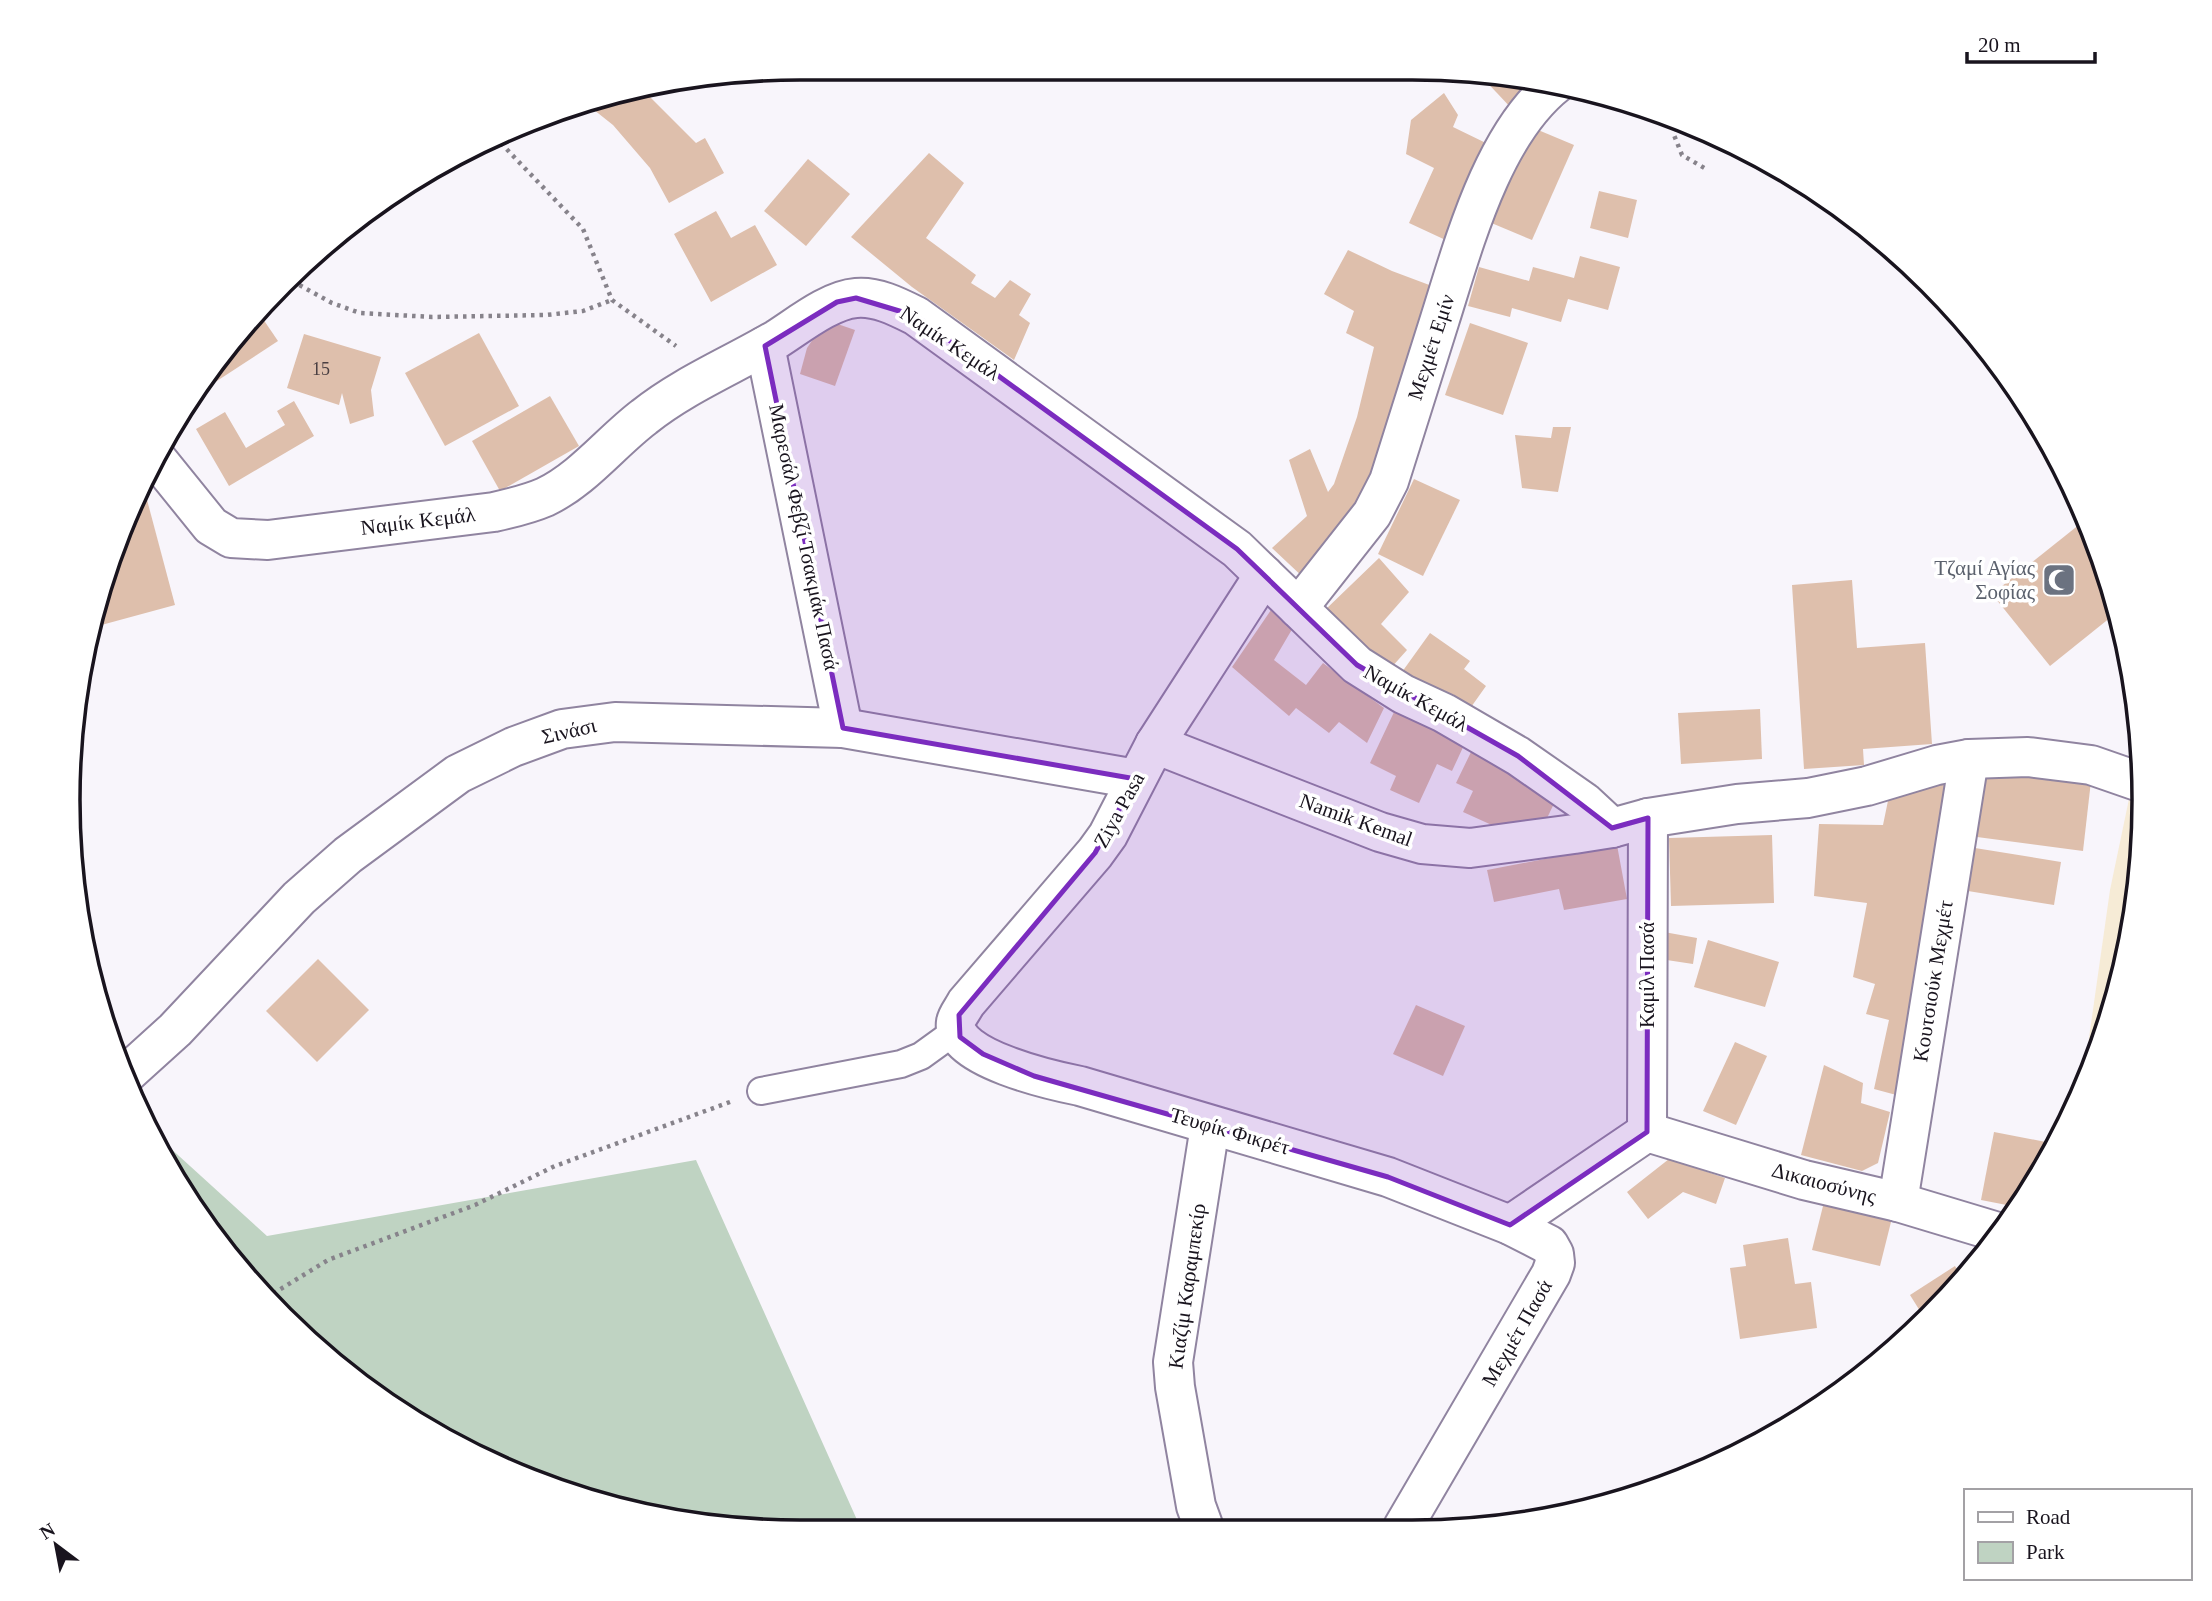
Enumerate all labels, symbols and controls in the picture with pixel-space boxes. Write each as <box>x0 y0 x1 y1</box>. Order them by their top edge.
scale bar <box>1967 21 2095 65</box>
text: 20 m <box>1978 33 2021 57</box>
street label: Μεχμέτ Εμίν <box>1403 291 1459 403</box>
street label: Ναμίκ Κεμάλ <box>895 301 1005 386</box>
house number: 15 <box>312 359 330 379</box>
street label: Μαρεσάλ Φεβζί Τσακμάκ Πασά <box>764 402 844 672</box>
street label: Ναμίκ Κεμάλ <box>359 502 478 540</box>
place label: Τζαμί Αγίας Σοφίας <box>1934 556 2036 604</box>
mosque icon: Τζαμί Αγίας Σοφίας <box>2040 561 2078 599</box>
street label: Ναμίκ Κεμάλ <box>1360 660 1473 737</box>
street label: Σινάσι <box>539 713 599 749</box>
street label: Ziya Pasa <box>1089 768 1150 852</box>
street label: Namik Kemal <box>1296 788 1416 852</box>
street label: Κουτσιούκ Μεχμέτ <box>1908 898 1958 1064</box>
street label: Καμίλ Πασά <box>1635 922 1659 1028</box>
street label: Τευφίκ Φικρέτ <box>1167 1102 1293 1160</box>
street label: Δικαιοσύνης <box>1769 1158 1880 1209</box>
street label: Κιαζίμ Καραμπεκίρ <box>1164 1202 1210 1370</box>
street label: Μεχμέτ Πασά <box>1477 1275 1557 1391</box>
legend <box>1964 1489 2191 1580</box>
text: Road <box>2026 1505 2071 1529</box>
north arrow <box>21 1510 91 1580</box>
text: N <box>36 1518 59 1544</box>
text: Park <box>2026 1540 2065 1564</box>

